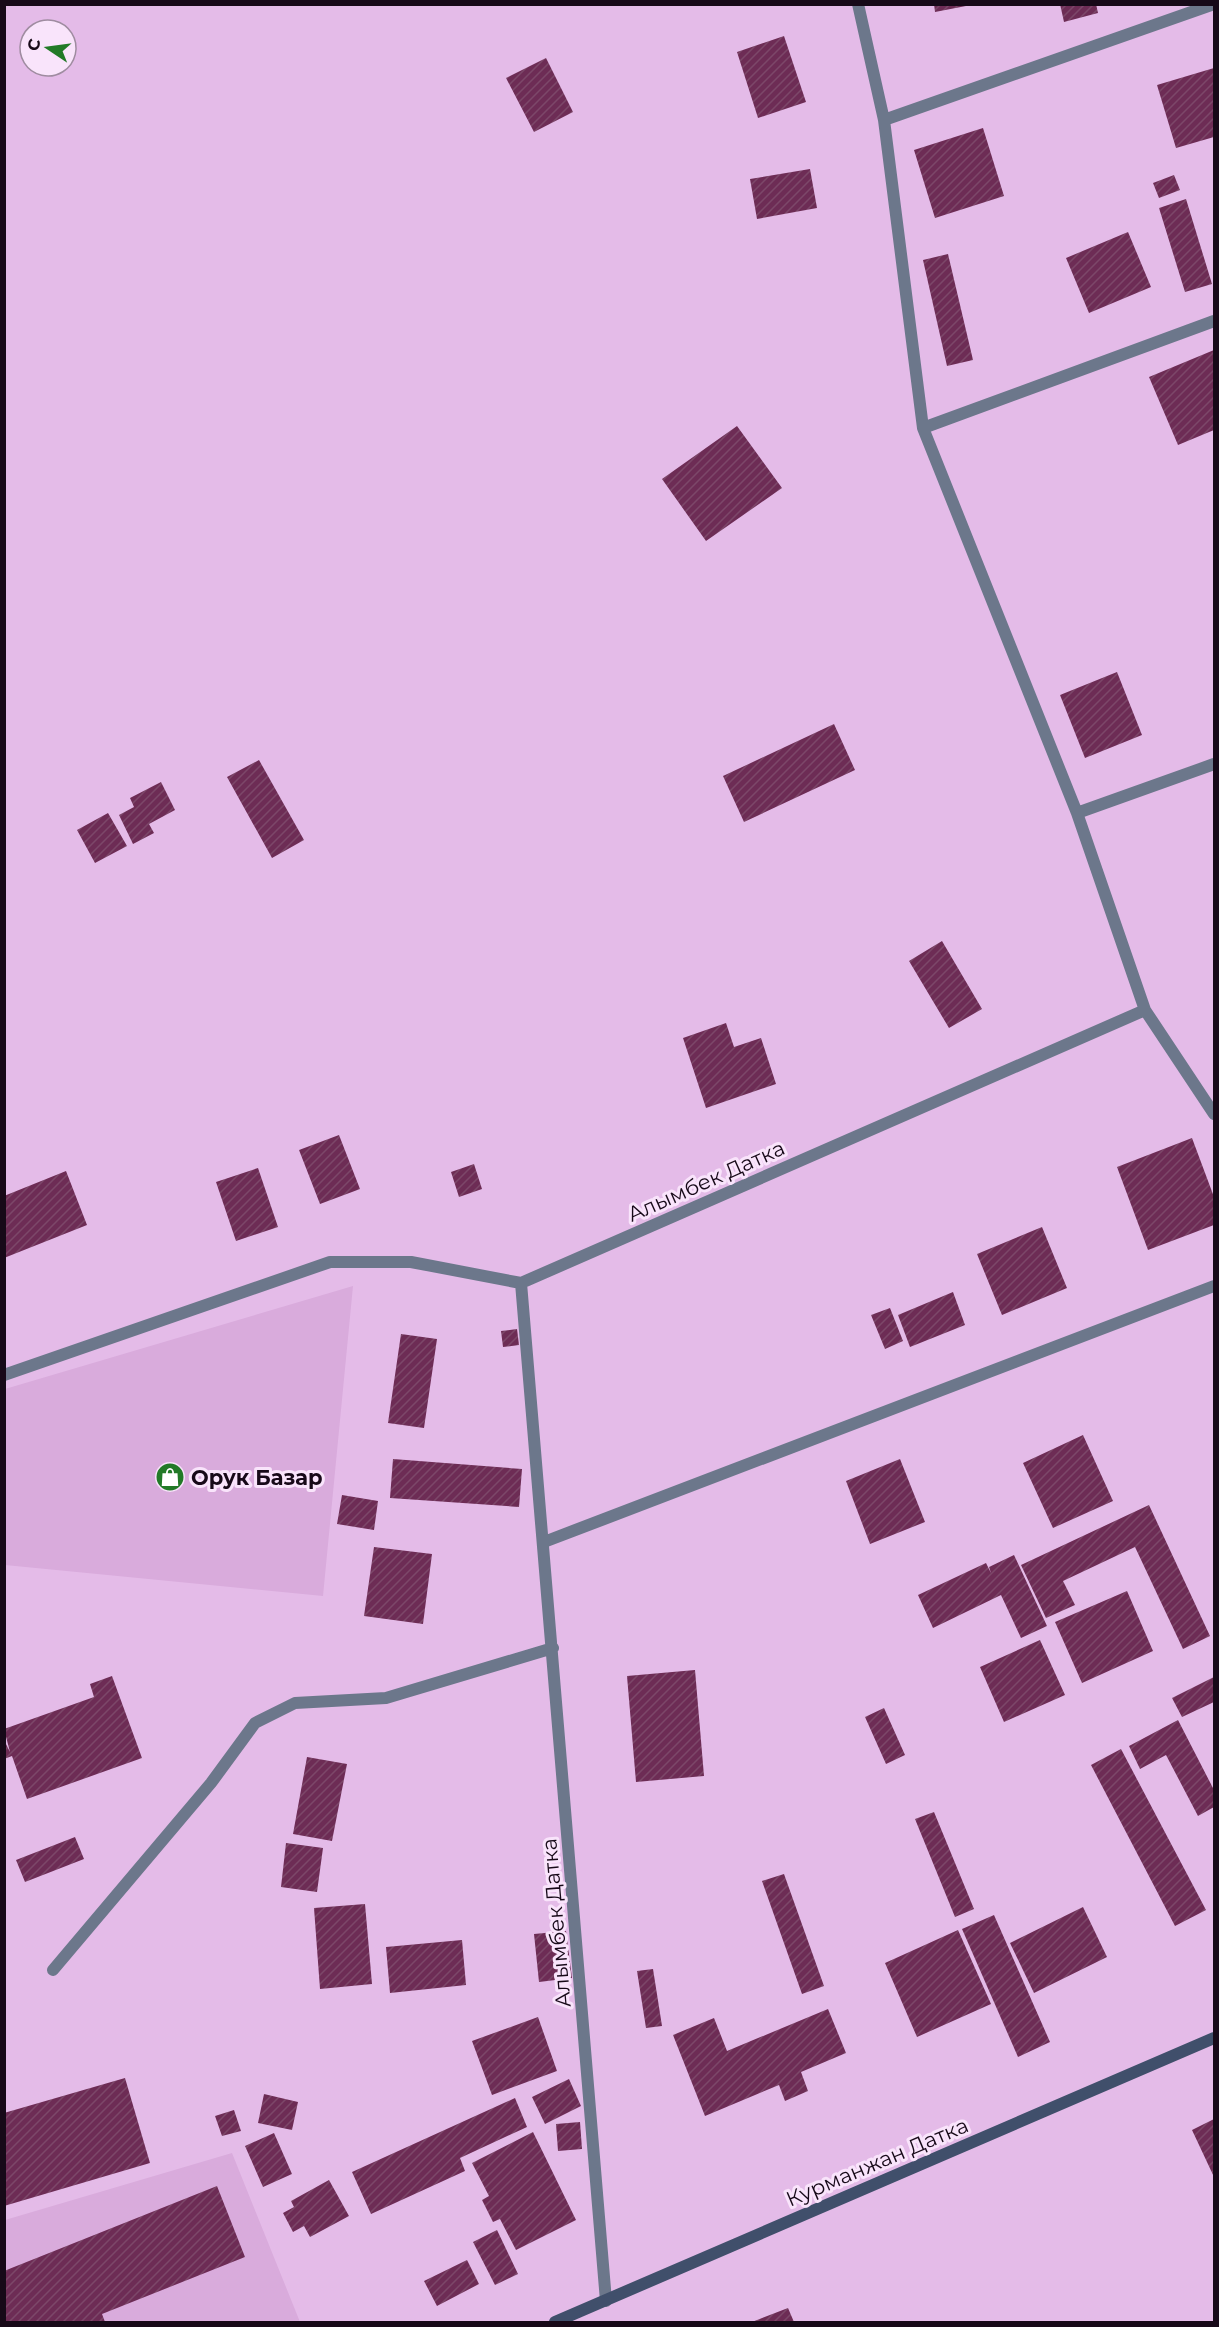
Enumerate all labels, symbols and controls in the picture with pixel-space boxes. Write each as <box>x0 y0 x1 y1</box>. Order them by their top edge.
north arrow <box>18 18 78 78</box>
text: С <box>23 37 45 53</box>
street label: Алымбек Датка <box>623 1135 789 1227</box>
shop icon: Орук Базар <box>154 1461 186 1493</box>
place label: Орук Базар <box>191 1465 323 1490</box>
street label: Алымбек Датка <box>536 1837 576 2009</box>
street label: Курманжан Датка <box>782 2112 972 2212</box>

